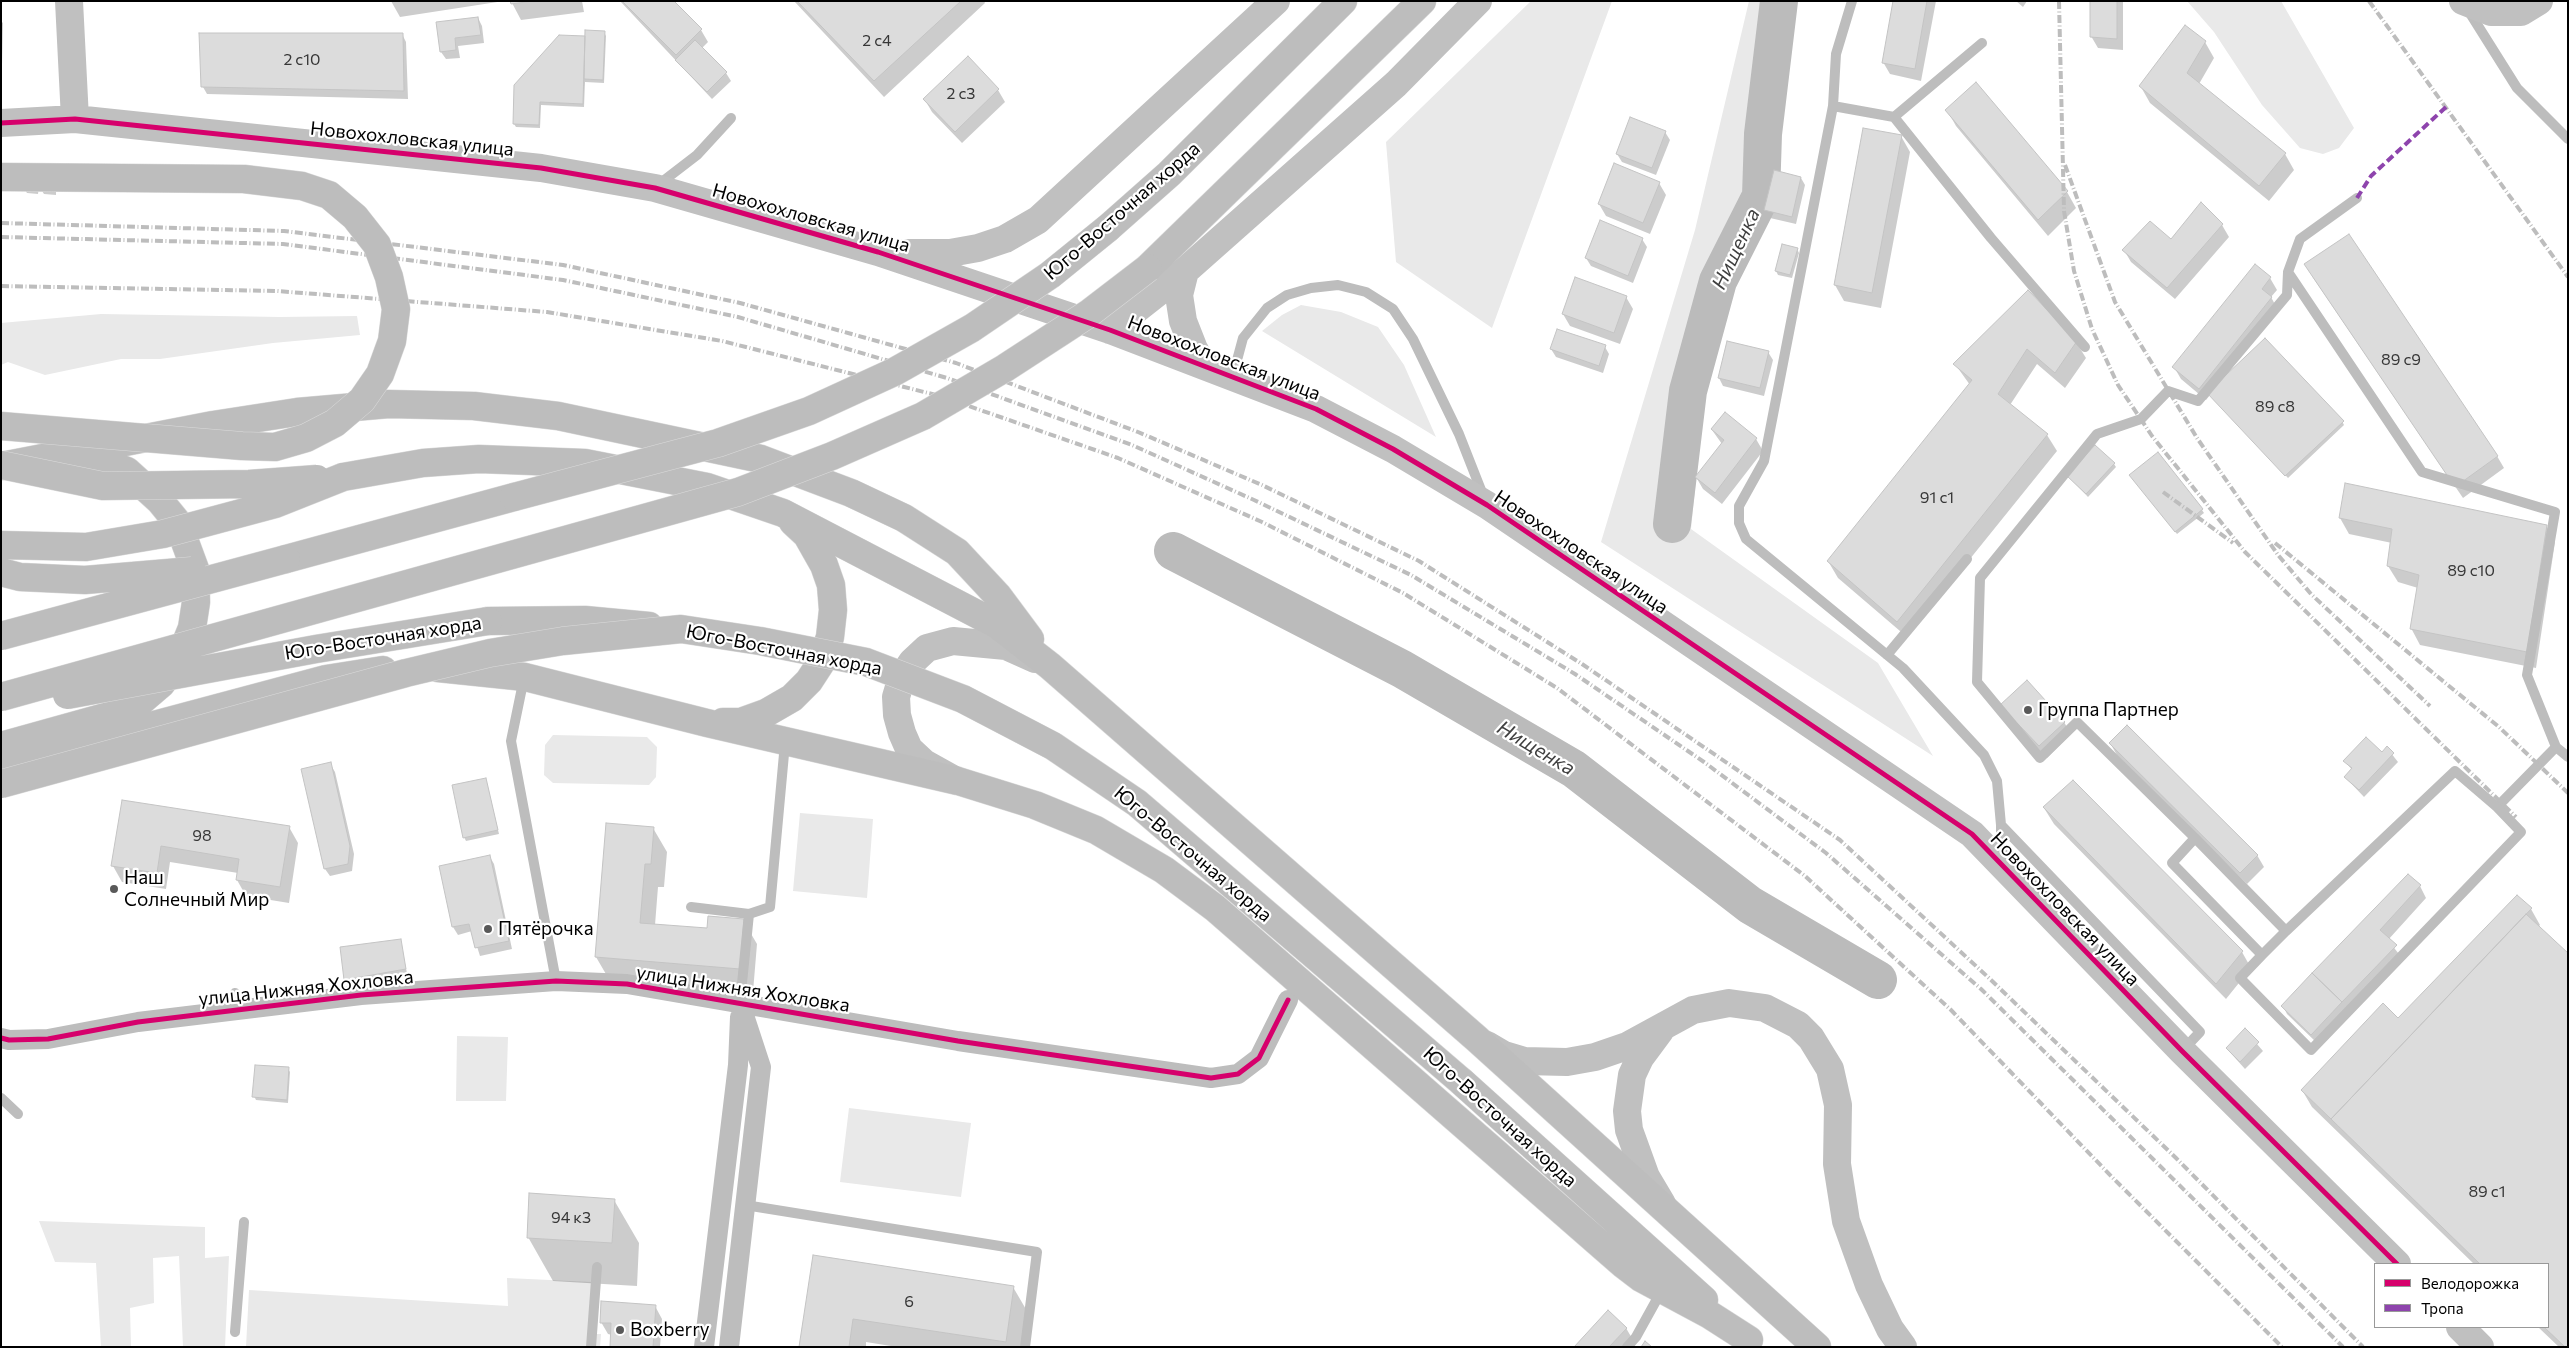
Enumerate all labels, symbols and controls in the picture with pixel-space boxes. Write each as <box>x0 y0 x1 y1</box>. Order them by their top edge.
house number: 2 с4 <box>862 31 892 51</box>
house number: 2 с10 <box>283 50 321 70</box>
house number: 2 с3 <box>947 84 975 104</box>
street label: Новохохловская улица <box>309 117 515 161</box>
street label: Юго-Восточная хорда <box>1039 137 1205 285</box>
street label: Новохохловская улица <box>709 179 913 257</box>
water label: Нищенка <box>1707 205 1765 293</box>
street label: Новохохловская улица <box>1124 311 1324 405</box>
house number: 89 с9 <box>2381 350 2421 370</box>
house number: 89 с8 <box>2255 397 2295 417</box>
street label: Новохохловская улица <box>1490 485 1672 619</box>
house number: 91 с1 <box>1920 488 1954 508</box>
house number: 89 с10 <box>2447 561 2495 581</box>
street label: Юго-Восточная хорда <box>283 611 483 665</box>
street label: Юго-Восточная хорда <box>684 620 884 680</box>
place label: Группа Партнер <box>2038 699 2179 721</box>
marker: Группа Партнер <box>2022 704 2034 716</box>
water label: Нищенка <box>1493 715 1579 781</box>
street label: Юго-Восточная хорда <box>1110 781 1276 927</box>
house number: 98 <box>192 826 212 846</box>
street label: Новохохловская улица <box>1986 827 2144 991</box>
place label: Наш Солнечный Мир <box>124 867 269 911</box>
marker: Наш Солнечный Мир <box>108 883 120 895</box>
place label: Пятёрочка <box>498 918 594 940</box>
marker: Пятёрочка <box>482 923 494 935</box>
street label: улица Нижняя Хохловка <box>635 961 851 1017</box>
street label: улица Нижняя Хохловка <box>197 965 415 1011</box>
street label: Юго-Восточная хорда <box>1418 1042 1582 1192</box>
house number: 89 с1 <box>2468 1182 2506 1202</box>
house number: 94 к3 <box>551 1208 591 1228</box>
legend <box>2374 1263 2549 1328</box>
text: Велодорожка <box>2421 1274 2519 1292</box>
house number: 6 <box>904 1292 914 1312</box>
text: Тропа <box>2421 1299 2463 1317</box>
place label: Boxberry <box>630 1319 710 1341</box>
marker: Boxberry <box>614 1324 626 1336</box>

